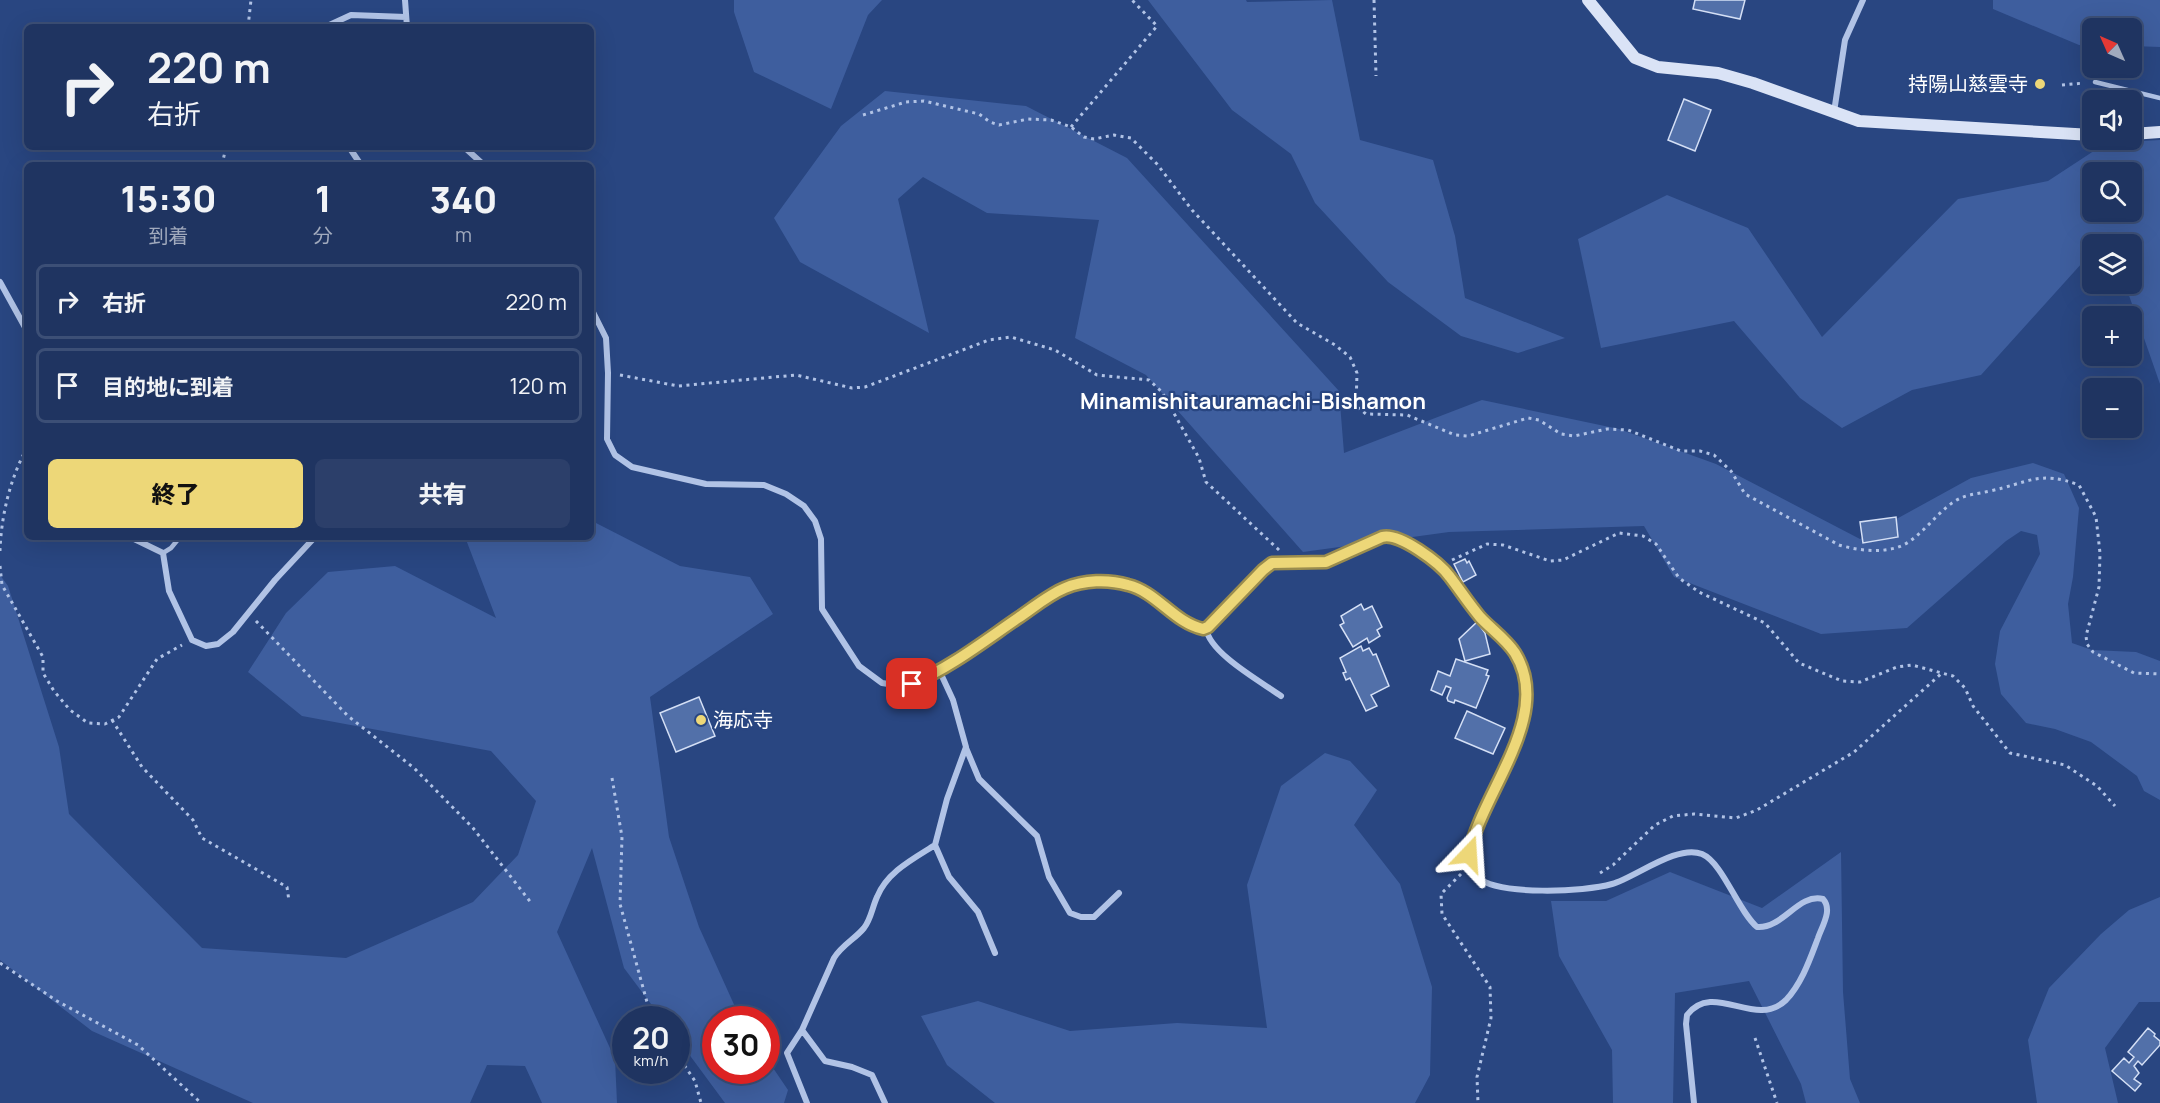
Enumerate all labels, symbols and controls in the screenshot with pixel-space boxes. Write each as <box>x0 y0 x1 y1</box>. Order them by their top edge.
north arrow <box>2082 18 2142 78</box>
map controls <box>2082 18 2142 438</box>
text: 220 m <box>147 38 271 96</box>
icon: right <box>48 48 126 126</box>
place label: 持陽山慈雲寺 <box>1908 70 2028 97</box>
marker: 持陽山慈雲寺 <box>2033 77 2047 91</box>
button: sound <box>2082 90 2142 150</box>
text: 右折 <box>147 95 201 132</box>
button: search <box>2082 162 2142 222</box>
text: 15:30 <box>121 174 217 223</box>
text: 1 <box>315 174 331 223</box>
text: 340 <box>430 175 497 224</box>
text: m <box>455 221 472 248</box>
text: 到着 <box>149 222 189 249</box>
text: 分 <box>313 222 333 249</box>
button: layers <box>2082 234 2142 294</box>
icon: right <box>51 285 84 318</box>
text: 220 m <box>505 287 567 317</box>
text: 右折 <box>102 288 146 318</box>
button: + <box>2082 306 2142 366</box>
icon: arrive <box>51 369 84 402</box>
text: 120 m <box>509 371 567 401</box>
text: 目的地に到着 <box>102 372 234 402</box>
button: − <box>2082 378 2142 438</box>
district label: Minamishitauramachi-Bishamon <box>1080 386 1426 416</box>
button: 終了 <box>48 459 303 528</box>
button: 共有 <box>315 459 570 528</box>
pin <box>886 658 937 709</box>
icon: arrive <box>895 667 928 700</box>
place label: 海応寺 <box>713 706 773 733</box>
marker: 海応寺 <box>694 713 708 727</box>
position arrow <box>1437 822 1501 886</box>
speed limit sign: 30 <box>702 1006 780 1084</box>
text: 20 <box>632 1017 670 1058</box>
text: km/h <box>634 1050 668 1071</box>

